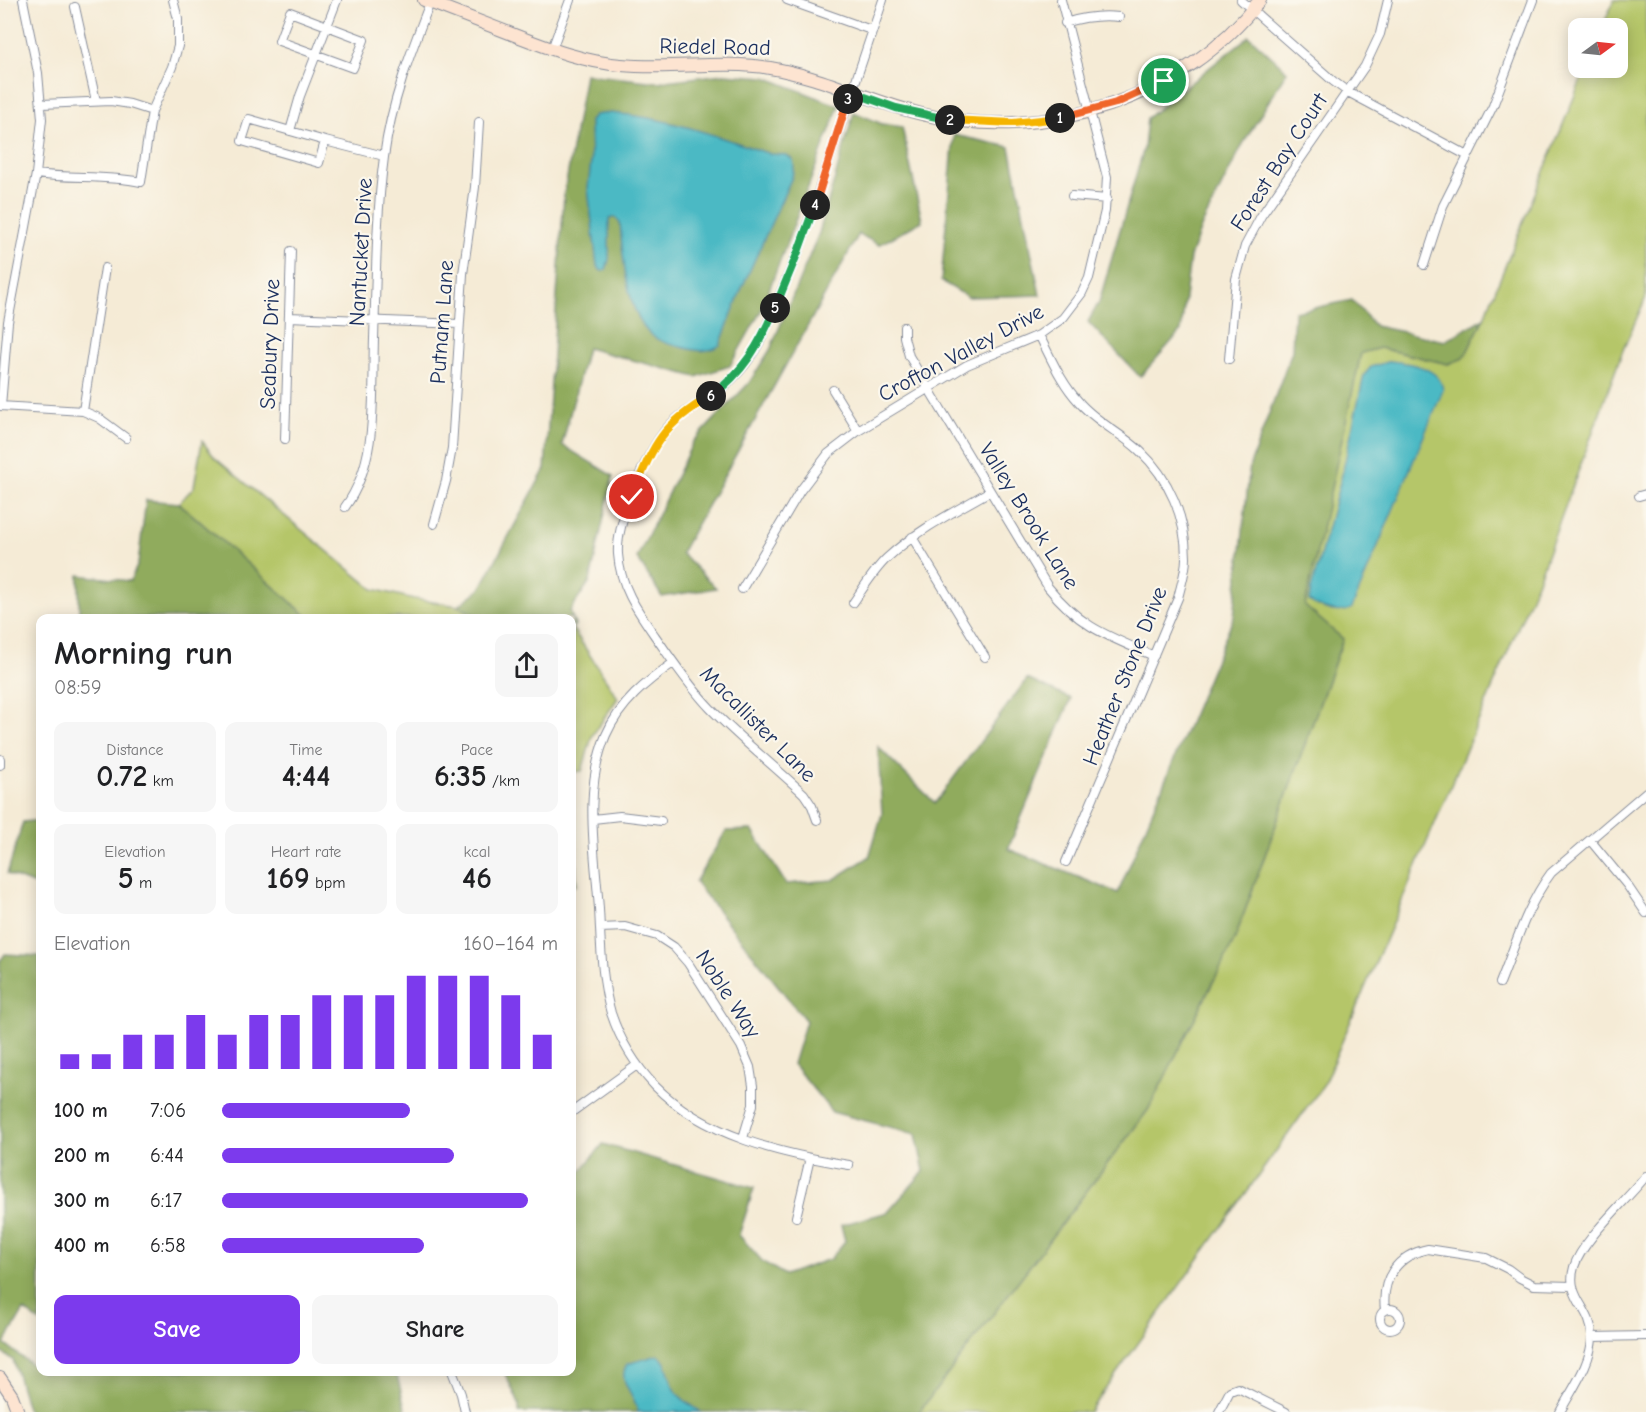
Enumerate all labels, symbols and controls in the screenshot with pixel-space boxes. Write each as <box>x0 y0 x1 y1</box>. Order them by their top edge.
north arrow <box>1568 18 1628 78</box>
map controls <box>1568 18 1628 78</box>
street label: Riedel Road <box>659 33 771 61</box>
pin <box>1138 55 1189 106</box>
icon: arrive <box>1147 64 1180 97</box>
pin: 3 <box>833 84 863 114</box>
street label: Forest Bay Court <box>1225 88 1334 236</box>
text: 3 <box>844 90 852 108</box>
pin: 1 <box>1045 103 1075 133</box>
pin: 2 <box>935 105 965 135</box>
text: 1 <box>1057 109 1063 127</box>
text: 2 <box>946 111 954 129</box>
street label: Nantucket Drive <box>344 177 378 327</box>
pin: 4 <box>800 190 830 220</box>
text: 4 <box>811 196 819 214</box>
street label: Putnam Lane <box>425 259 459 385</box>
street label: Seabury Drive <box>255 278 285 410</box>
pin: 5 <box>760 293 790 323</box>
street label: Crofton Valley Drive <box>874 298 1048 408</box>
text: 5 <box>771 299 779 317</box>
pin: 6 <box>696 381 726 411</box>
text: 6 <box>707 387 715 405</box>
street label: Valley Brook Lane <box>973 438 1085 594</box>
pin <box>606 471 657 522</box>
icon: check <box>615 480 648 513</box>
street label: Heather Stone Drive <box>1077 583 1173 769</box>
text: Morning run <box>54 634 233 672</box>
button: share <box>495 634 558 697</box>
street label: Macallister Lane <box>695 661 821 787</box>
text: 08:59 <box>54 676 102 699</box>
text: Distance <box>106 741 164 759</box>
text: Time <box>289 741 323 759</box>
text: Pace <box>461 741 493 759</box>
text: 0.72 <box>96 759 147 794</box>
text: 4:44 <box>282 759 330 794</box>
text: 6:35 <box>434 759 487 794</box>
text: km <box>147 772 174 790</box>
text: /km <box>487 772 520 790</box>
text: Elevation <box>104 843 166 861</box>
text: Heart rate <box>271 843 341 861</box>
text: kcal <box>464 843 490 861</box>
text: 5 <box>118 861 134 896</box>
text: 169 <box>267 861 310 896</box>
text: 46 <box>462 861 492 896</box>
text: m <box>134 874 152 892</box>
text: bpm <box>310 874 345 892</box>
text: Elevation <box>54 932 131 955</box>
text: 160–164 m <box>463 932 558 955</box>
street label: Noble Way <box>690 945 766 1043</box>
text: 100 m <box>54 1099 108 1122</box>
text: 7:06 <box>150 1099 186 1122</box>
text: 200 m <box>54 1144 110 1167</box>
text: 6:44 <box>150 1144 184 1167</box>
text: 300 m <box>54 1189 110 1212</box>
text: 6:17 <box>150 1189 182 1212</box>
text: 400 m <box>54 1234 109 1257</box>
text: 6:58 <box>150 1234 186 1257</box>
button: Save <box>54 1295 300 1364</box>
button: Share <box>312 1295 558 1364</box>

